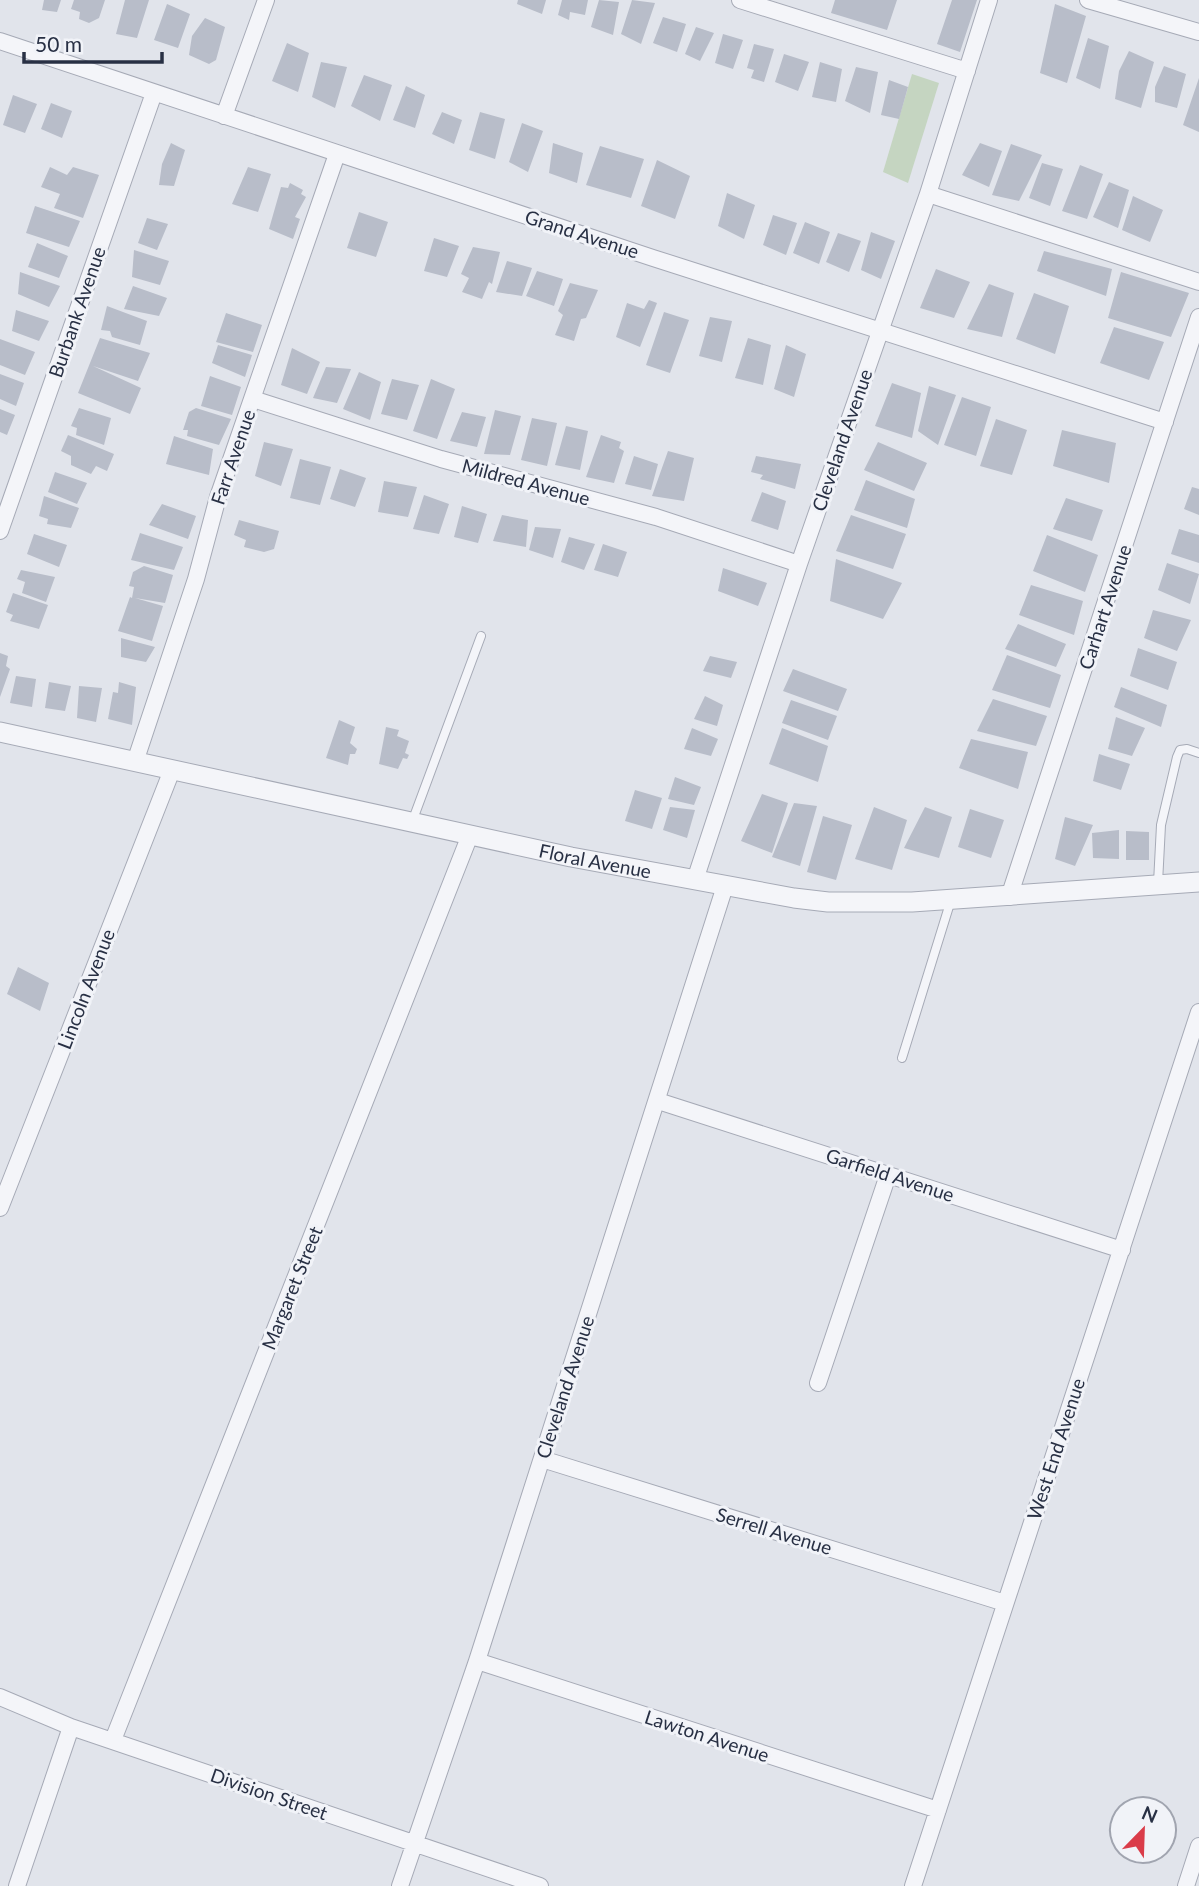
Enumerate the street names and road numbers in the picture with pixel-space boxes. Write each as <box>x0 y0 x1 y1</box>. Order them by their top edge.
street label: Grand Avenue <box>522 204 642 263</box>
street label: Burbank Avenue <box>43 243 110 380</box>
street label: Cleveland Avenue <box>806 366 877 514</box>
street label: Farr Avenue <box>205 406 260 508</box>
street label: Mildred Avenue <box>460 453 593 510</box>
street label: Carhart Avenue <box>1074 541 1136 672</box>
street label: Floral Avenue <box>537 838 653 883</box>
street label: Lincoln Avenue <box>52 926 119 1052</box>
street label: Garfield Avenue <box>823 1143 957 1206</box>
street label: Margaret Street <box>256 1223 327 1353</box>
street label: Cleveland Avenue <box>531 1312 598 1461</box>
street label: West End Avenue <box>1022 1375 1089 1523</box>
street label: Serrell Avenue <box>713 1502 835 1559</box>
street label: Lawton Avenue <box>642 1705 772 1766</box>
street label: Division Street <box>208 1763 331 1824</box>

